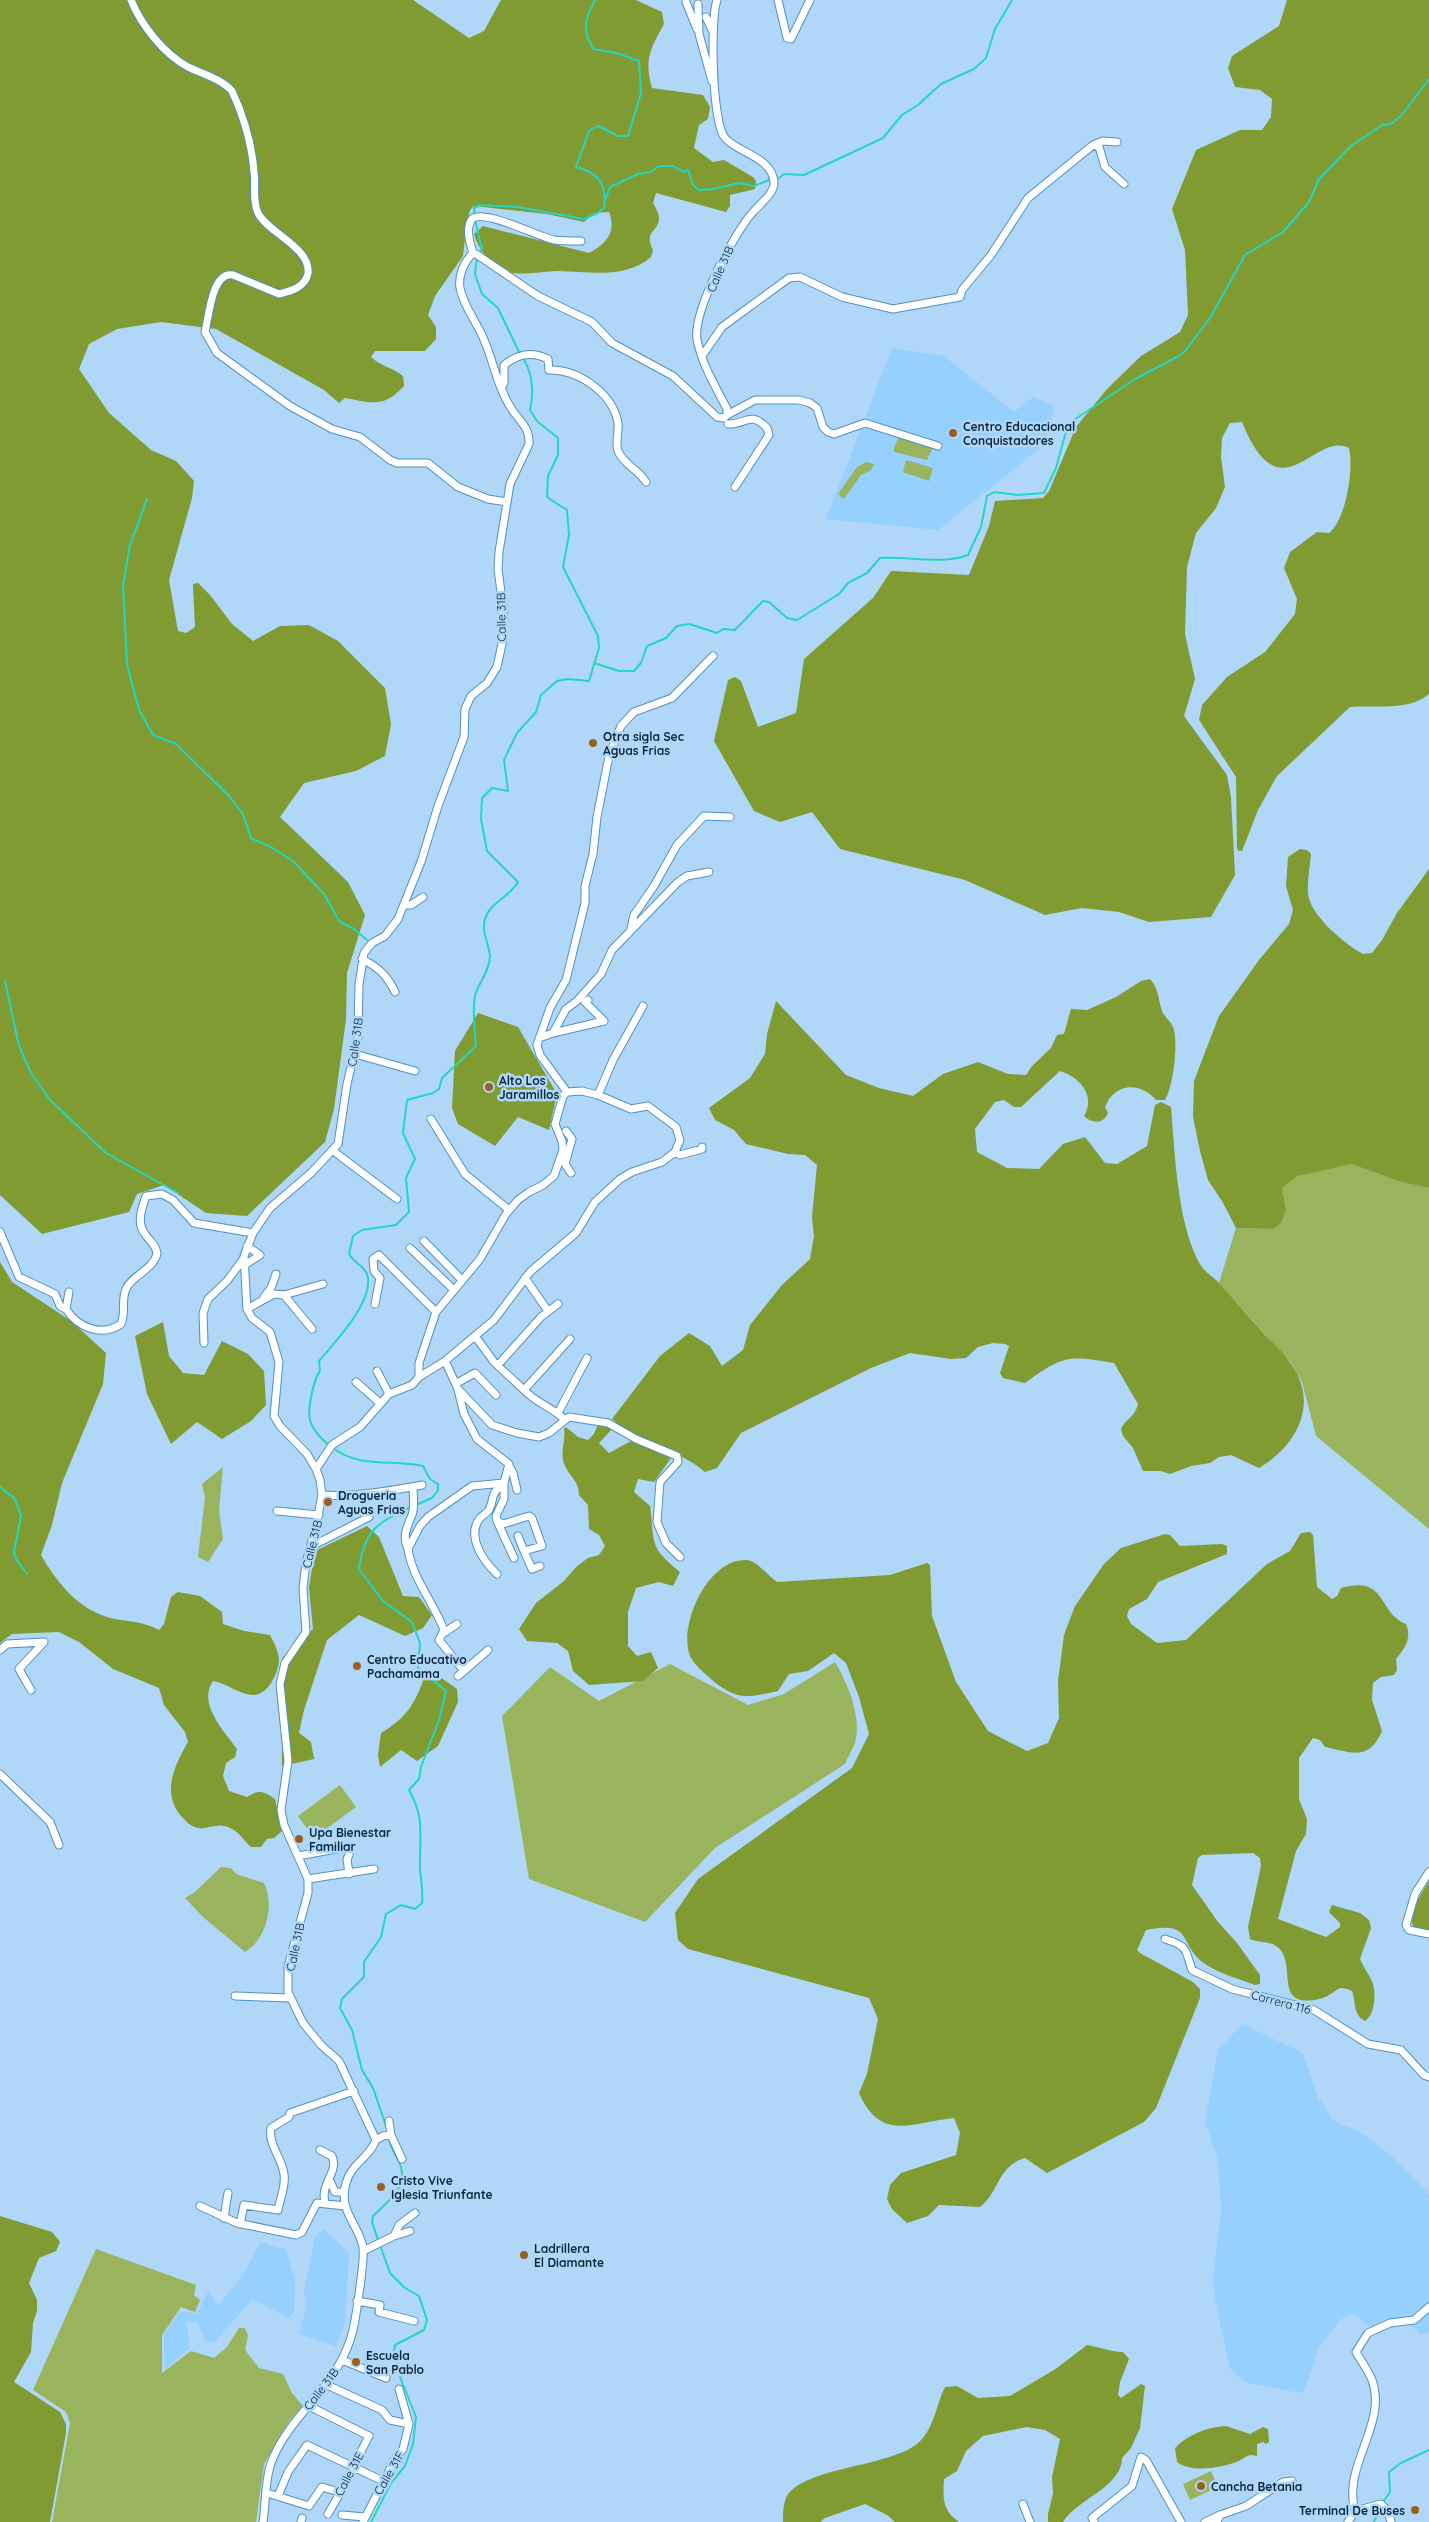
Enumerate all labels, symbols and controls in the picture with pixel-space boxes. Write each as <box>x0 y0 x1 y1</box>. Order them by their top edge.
street label: Calle 31B <box>703 243 737 294</box>
place label: Centro Educacional Conquistadores <box>963 419 1075 448</box>
marker: Centro Educacional Conquistadores <box>947 427 959 439</box>
street label: Calle 31B <box>493 592 509 642</box>
place label: Otra sigla Sec Aguas Frias <box>603 729 684 758</box>
marker: Otra sigla Sec Aguas Frias <box>587 737 599 749</box>
street label: Calle 31B <box>344 1016 366 1067</box>
place label: Alto Los Jaramillos <box>499 1073 560 1102</box>
marker: Alto Los Jaramillos <box>483 1081 495 1093</box>
place label: Drogueria Aguas Frias <box>338 1488 405 1517</box>
marker: Drogueria Aguas Frias <box>322 1496 334 1508</box>
street label: Calle 31B <box>299 1518 325 1570</box>
place label: Centro Educativo Pachamama <box>367 1652 467 1681</box>
marker: Centro Educativo Pachamama <box>351 1660 363 1672</box>
place label: Upa Bienestar Familiar <box>309 1825 391 1854</box>
marker: Upa Bienestar Familiar <box>293 1833 305 1845</box>
street label: Calle 31B <box>283 1921 307 1973</box>
street label: Carrera 116 <box>1249 1987 1313 2017</box>
place label: Cristo Vive Iglesia Triunfante <box>391 2173 493 2202</box>
marker: Cristo Vive Iglesia Triunfante <box>375 2181 387 2193</box>
place label: Ladrillera El Diamante <box>534 2241 604 2270</box>
marker: Ladrillera El Diamante <box>518 2249 530 2261</box>
place label: Escuela San Pablo <box>366 2348 425 2377</box>
marker: Escuela San Pablo <box>350 2356 362 2368</box>
street label: Calle 31B <box>300 2365 342 2413</box>
street label: Calle 31F <box>370 2448 408 2498</box>
street label: Calle 31E <box>331 2449 367 2499</box>
place label: Cancha Betania <box>1211 2479 1302 2494</box>
marker: Cancha Betania <box>1195 2480 1207 2492</box>
place label: Terminal De Buses <box>1299 2503 1405 2518</box>
marker: Terminal De Buses <box>1409 2504 1421 2516</box>

